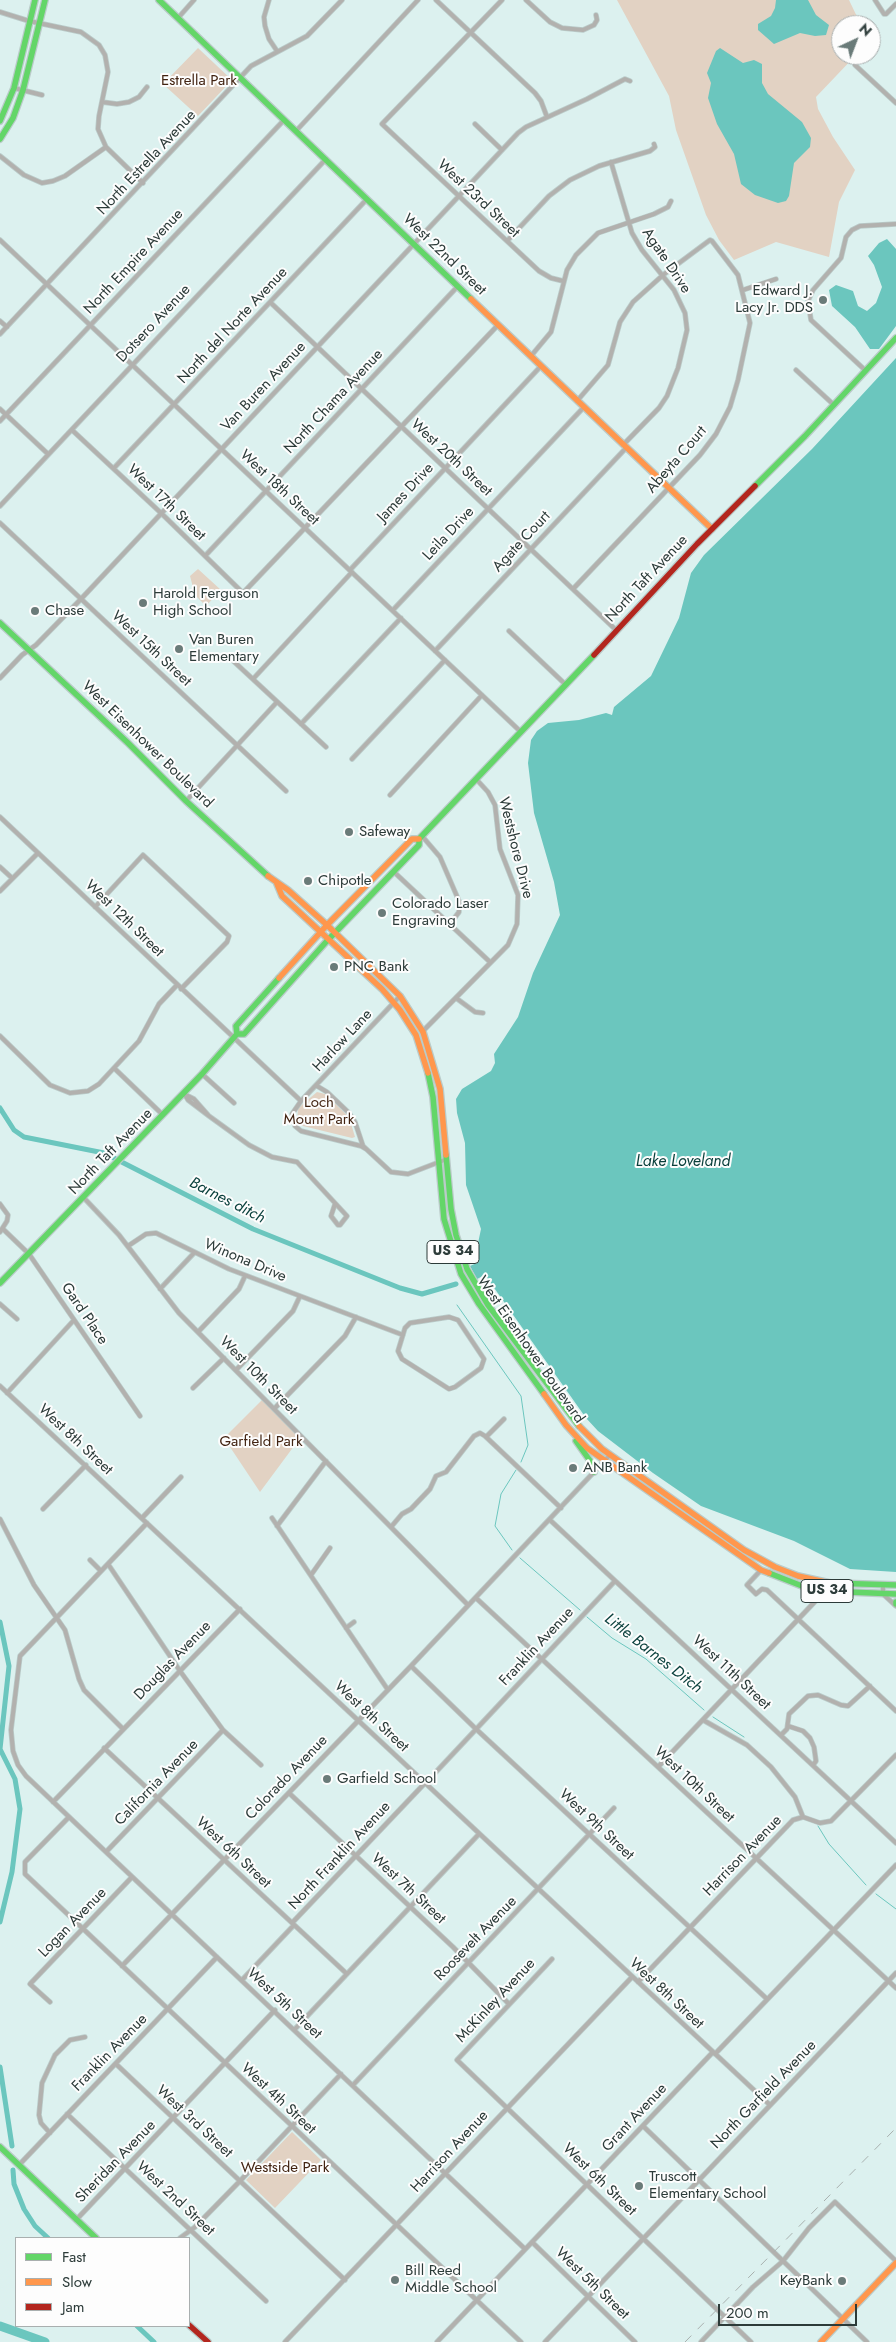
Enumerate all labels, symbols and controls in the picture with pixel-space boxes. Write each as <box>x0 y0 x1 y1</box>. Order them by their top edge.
north arrow <box>831 15 881 65</box>
text: N <box>855 19 876 41</box>
park label: Estrella Park <box>161 72 237 90</box>
street label: North Estrella Avenue <box>94 107 200 219</box>
street label: West 23rd Street <box>433 156 523 242</box>
street label: North Empire Avenue <box>81 206 187 318</box>
street label: West 22nd Street <box>398 211 490 299</box>
street label: Agate Drive <box>638 225 694 297</box>
street label: North del Norte Avenue <box>174 264 292 388</box>
street label: Dotsero Avenue <box>113 281 195 367</box>
place label: Edward J. Lacy Jr. DDS <box>735 282 813 317</box>
marker: Edward J. Lacy Jr. DDS <box>817 294 829 306</box>
street label: Van Buren Avenue <box>218 338 310 436</box>
street label: North Chama Avenue <box>281 346 387 458</box>
street label: West 20th Street <box>407 416 495 500</box>
street label: Abeyta Court <box>643 423 711 497</box>
street label: West 18th Street <box>235 447 323 529</box>
street label: James Drive <box>374 460 438 526</box>
street label: West 17th Street <box>123 461 209 545</box>
street label: Leila Drive <box>420 503 478 565</box>
street label: Agate Court <box>489 508 555 576</box>
street label: North Taft Avenue <box>602 532 692 626</box>
place label: Harold Ferguson High School <box>153 585 259 620</box>
marker: Harold Ferguson High School <box>137 597 149 609</box>
place label: Chase <box>45 602 84 620</box>
marker: Chase <box>29 605 41 617</box>
street label: West 15th Street <box>107 607 195 691</box>
place label: Van Buren Elementary <box>189 631 259 666</box>
marker: Van Buren Elementary <box>173 643 185 655</box>
street label: West Eisenhower Boulevard <box>78 678 216 812</box>
street label: Westshore Drive <box>494 796 536 900</box>
place label: Safeway <box>359 823 410 841</box>
marker: Safeway <box>343 826 355 838</box>
place label: Chipotle <box>318 872 372 890</box>
marker: Chipotle <box>302 875 314 887</box>
street label: West 12th Street <box>81 877 167 961</box>
place label: Colorado Laser Engraving <box>392 895 489 930</box>
marker: Colorado Laser Engraving <box>376 907 388 919</box>
place label: PNC Bank <box>344 958 409 976</box>
marker: PNC Bank <box>328 961 340 973</box>
street label: Harlow Lane <box>310 1006 376 1076</box>
park label: Loch Mount Park <box>284 1094 354 1129</box>
street label: North Taft Avenue <box>65 1105 157 1199</box>
water label: Lake Loveland <box>636 1152 730 1172</box>
water label: Barnes ditch <box>186 1174 268 1228</box>
street label: Winona Drive <box>201 1236 289 1286</box>
road number: US 34 <box>427 1240 479 1264</box>
street label: West Eisenhower Boulevard <box>472 1273 588 1427</box>
street label: Gard Place <box>57 1280 111 1348</box>
street label: West 10th Street <box>215 1333 301 1419</box>
street label: West 8th Street <box>34 1401 116 1479</box>
park label: Garfield Park <box>219 1433 303 1451</box>
place label: ANB Bank <box>583 1459 647 1477</box>
marker: ANB Bank <box>567 1462 579 1474</box>
road number: US 34 <box>801 1580 853 1602</box>
street label: Franklin Avenue <box>496 1604 578 1690</box>
water label: Little Barnes Ditch <box>600 1610 706 1698</box>
street label: Douglas Avenue <box>131 1618 215 1704</box>
street label: West 11th Street <box>688 1632 774 1714</box>
street label: West 8th Street <box>330 1678 412 1756</box>
street label: Colorado Avenue <box>242 1732 332 1824</box>
street label: California Avenue <box>111 1736 203 1830</box>
street label: West 10th Street <box>650 1743 738 1827</box>
place label: Garfield School <box>337 1770 436 1788</box>
marker: Garfield School <box>321 1773 333 1785</box>
street label: West 9th Street <box>555 1786 637 1864</box>
street label: North Franklin Avenue <box>285 1798 395 1914</box>
street label: Harrison Avenue <box>700 1812 786 1900</box>
street label: West 6th Street <box>192 1814 274 1892</box>
street label: West 7th Street <box>367 1850 449 1928</box>
street label: Logan Avenue <box>35 1884 111 1962</box>
street label: Roosevelt Avenue <box>431 1893 521 1985</box>
street label: McKinley Avenue <box>452 1955 540 2047</box>
street label: West 8th Street <box>625 1955 707 2033</box>
street label: West 5th Street <box>243 1965 325 2043</box>
street label: Franklin Avenue <box>69 2011 151 2095</box>
street label: North Garfield Avenue <box>707 2037 821 2153</box>
street label: West 4th Street <box>237 2060 319 2138</box>
street label: Grant Avenue <box>599 2080 671 2156</box>
street label: West 3rd Street <box>152 2082 236 2162</box>
street label: Harrison Avenue <box>407 2107 493 2197</box>
street label: Sheridan Avenue <box>72 2117 160 2207</box>
street label: West 6th Street <box>558 2140 640 2220</box>
street label: West 2nd Street <box>132 2158 218 2240</box>
park label: Westside Park <box>241 2159 329 2177</box>
place label: Truscott Elementary School <box>649 2168 766 2203</box>
marker: Truscott Elementary School <box>633 2180 645 2192</box>
legend <box>15 2237 190 2327</box>
street label: West 5th Street <box>551 2244 633 2324</box>
text: Fast <box>62 2246 86 2268</box>
place label: Bill Reed Middle School <box>405 2262 497 2297</box>
text: Slow <box>62 2271 92 2293</box>
place label: KeyBank <box>780 2272 832 2290</box>
marker: Bill Reed Middle School <box>389 2274 401 2286</box>
marker: KeyBank <box>836 2275 848 2287</box>
scale bar <box>721 2294 860 2326</box>
text: Jam <box>62 2296 85 2318</box>
text: 200 m <box>726 2302 769 2324</box>

